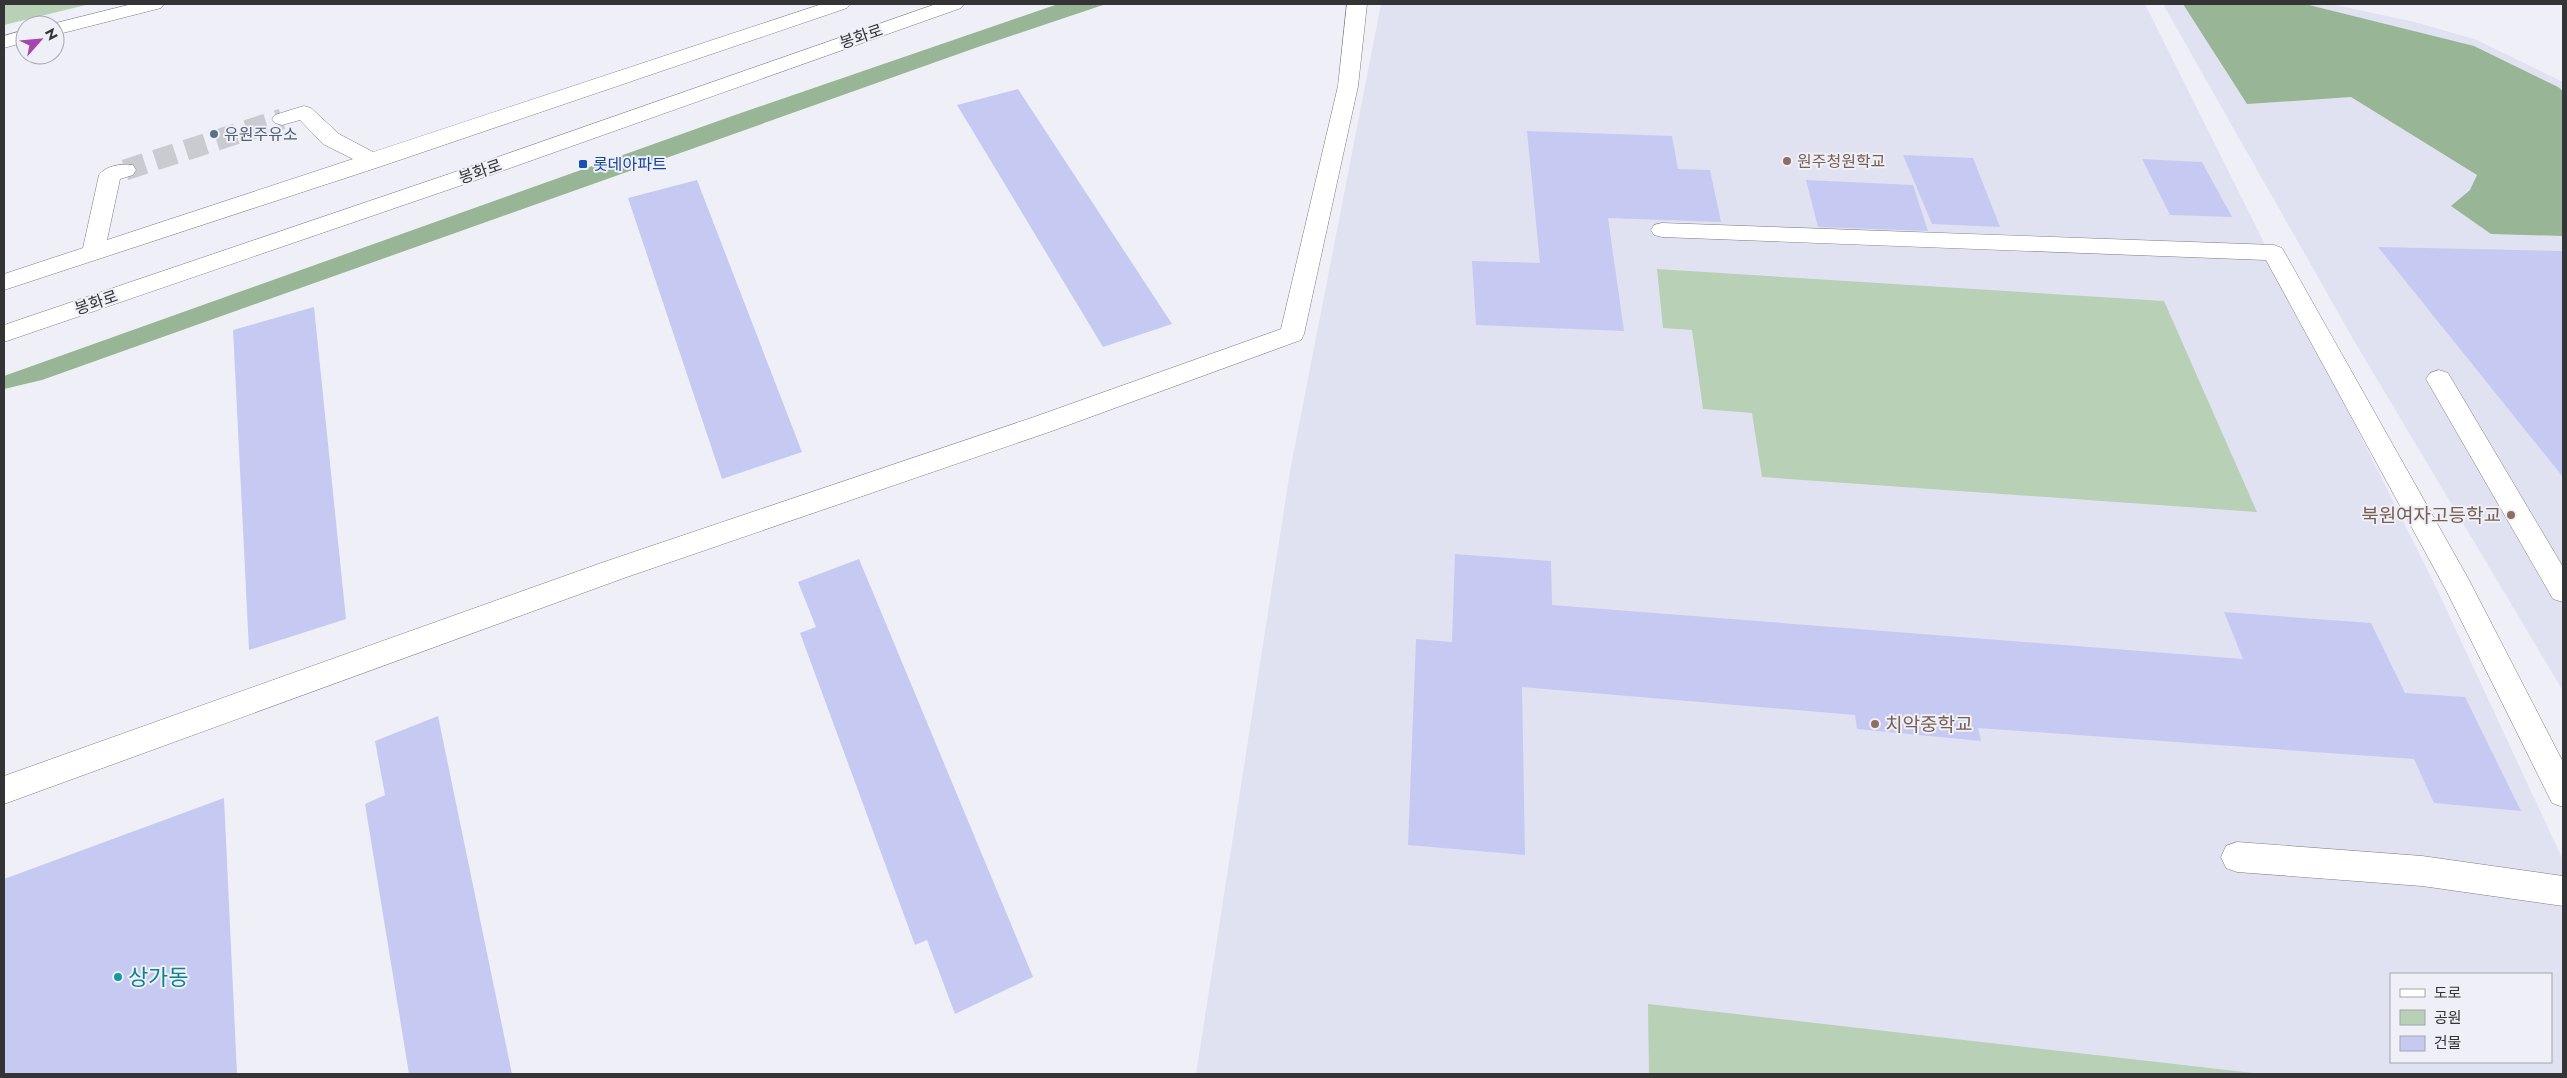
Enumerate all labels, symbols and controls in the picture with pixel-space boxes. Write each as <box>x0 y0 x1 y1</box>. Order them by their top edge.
north arrow <box>15 15 65 65</box>
street label: 봉화로 <box>837 18 886 55</box>
text: N <box>40 25 63 44</box>
place label: 유원주유소 <box>224 123 298 146</box>
marker: 유원주유소 <box>208 128 220 140</box>
place label: 원주청원학교 <box>1797 150 1885 173</box>
street label: 봉화로 <box>456 153 505 190</box>
place label: 롯데아파트 <box>593 153 667 176</box>
marker: 원주청원학교 <box>1781 155 1793 167</box>
marker: 롯데아파트 <box>577 158 589 170</box>
street label: 봉화로 <box>72 284 121 321</box>
place label: 북원여자고등학교 <box>2361 502 2501 529</box>
marker: 북원여자고등학교 <box>2505 509 2517 521</box>
place label: 치악중학교 <box>1885 711 1972 738</box>
marker: 치악중학교 <box>1869 718 1881 730</box>
place label: 상가동 <box>128 961 189 993</box>
marker: 상가동 <box>112 971 124 983</box>
legend <box>2390 973 2552 1063</box>
text: 도로 <box>2434 982 2462 1004</box>
text: 공원 <box>2434 1007 2462 1029</box>
text: 건물 <box>2434 1032 2462 1054</box>

